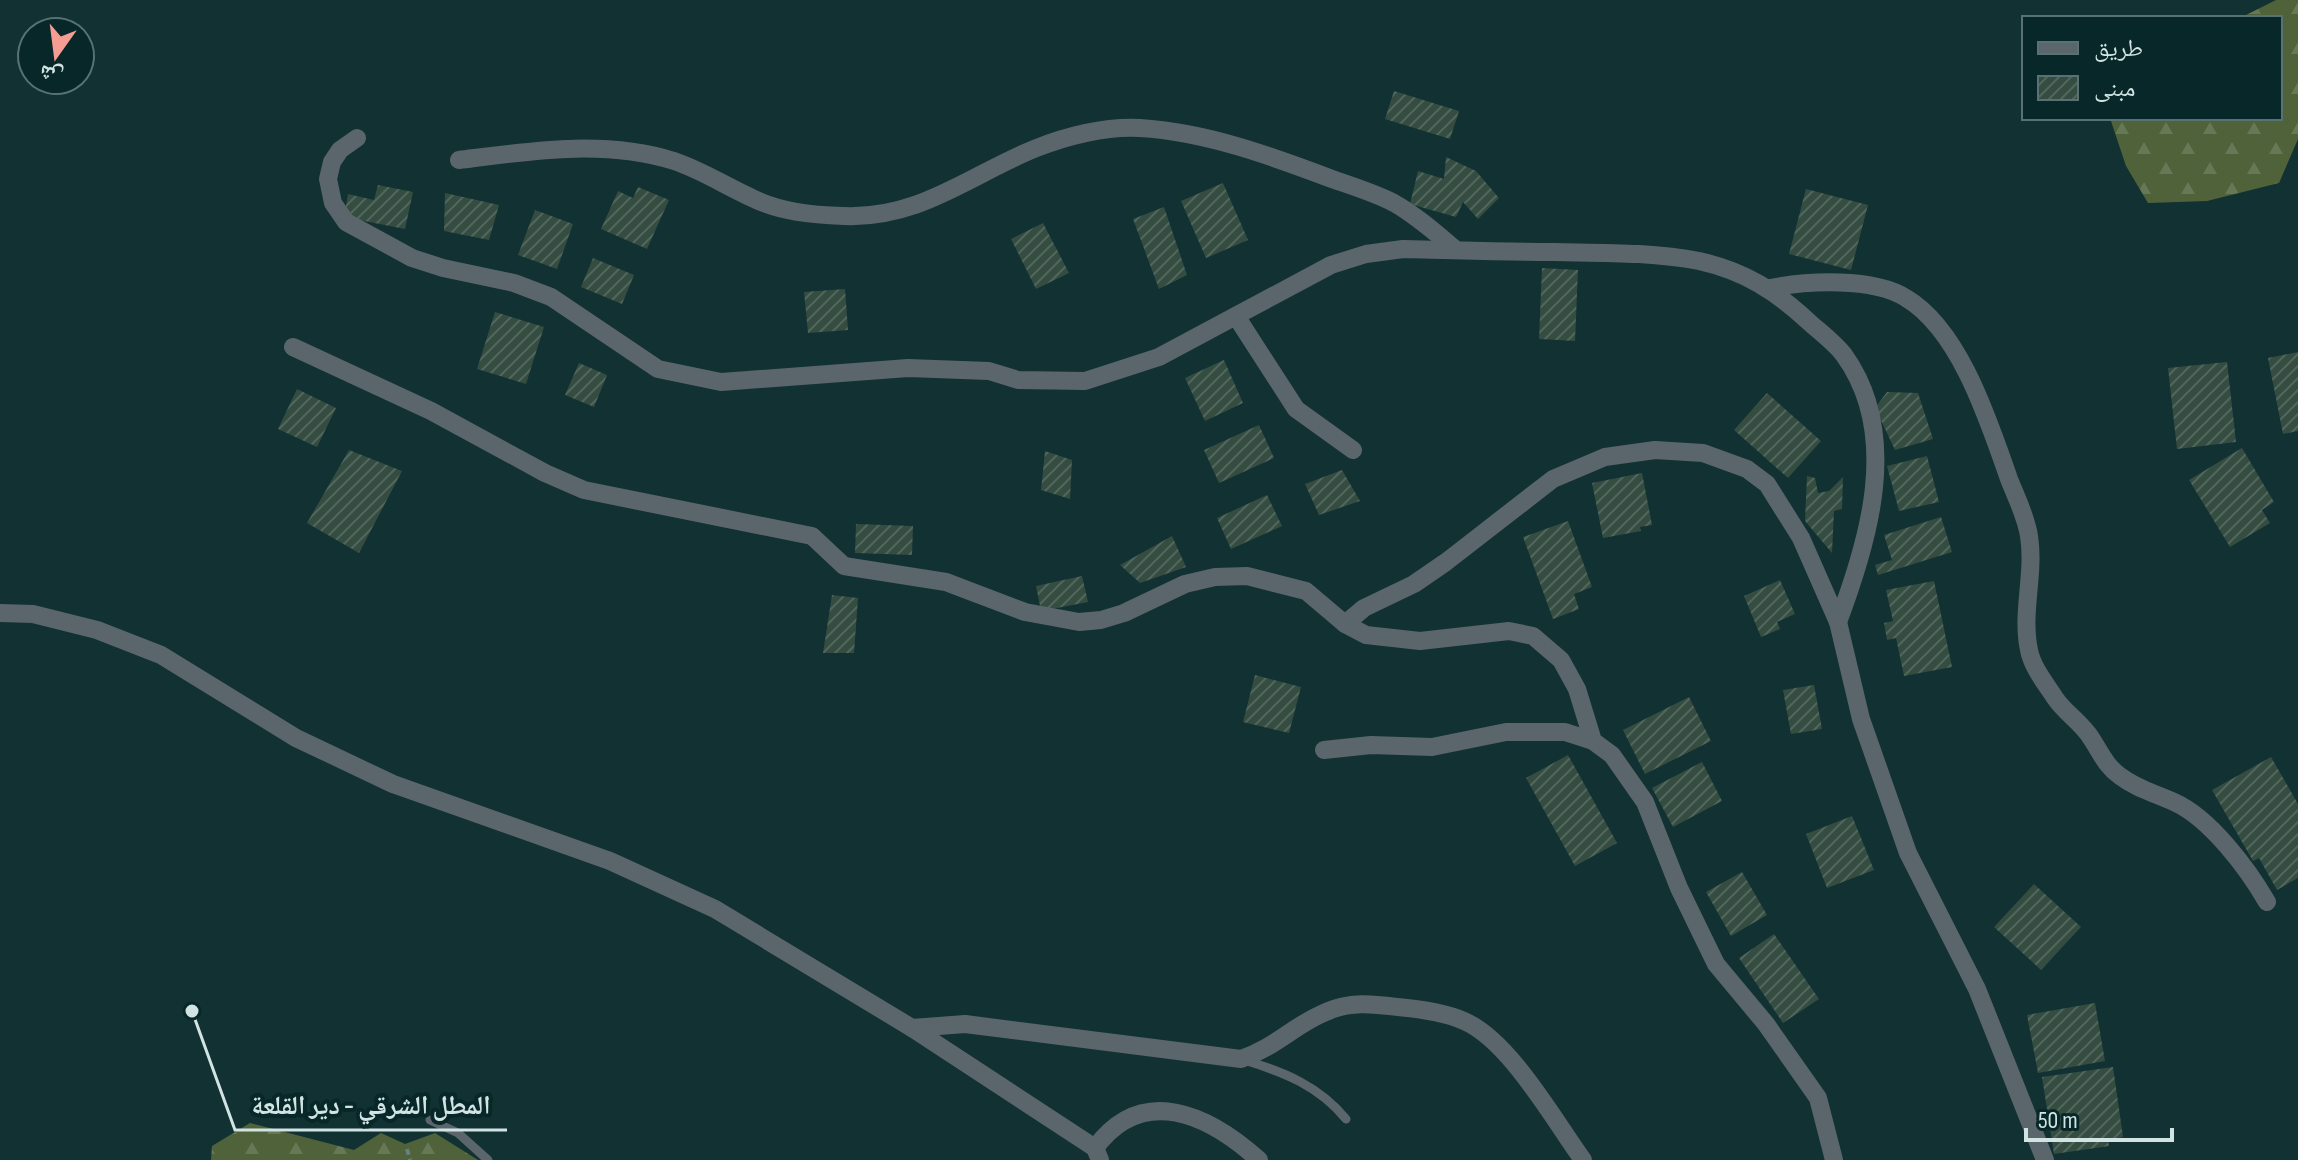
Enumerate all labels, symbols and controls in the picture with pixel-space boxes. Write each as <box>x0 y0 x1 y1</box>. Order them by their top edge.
north arrow <box>16 16 96 96</box>
legend <box>2022 16 2282 120</box>
text: طريق <box>2094 34 2143 63</box>
text: ش <box>37 58 66 90</box>
text: مبنى <box>2094 74 2135 103</box>
callout: المطل الشرقي - دير القلعة <box>235 1080 507 1130</box>
text: المطل الشرقي - دير القلعة <box>251 1091 491 1125</box>
scale bar <box>2026 1092 2172 1142</box>
text: 50 m <box>2038 1106 2078 1135</box>

